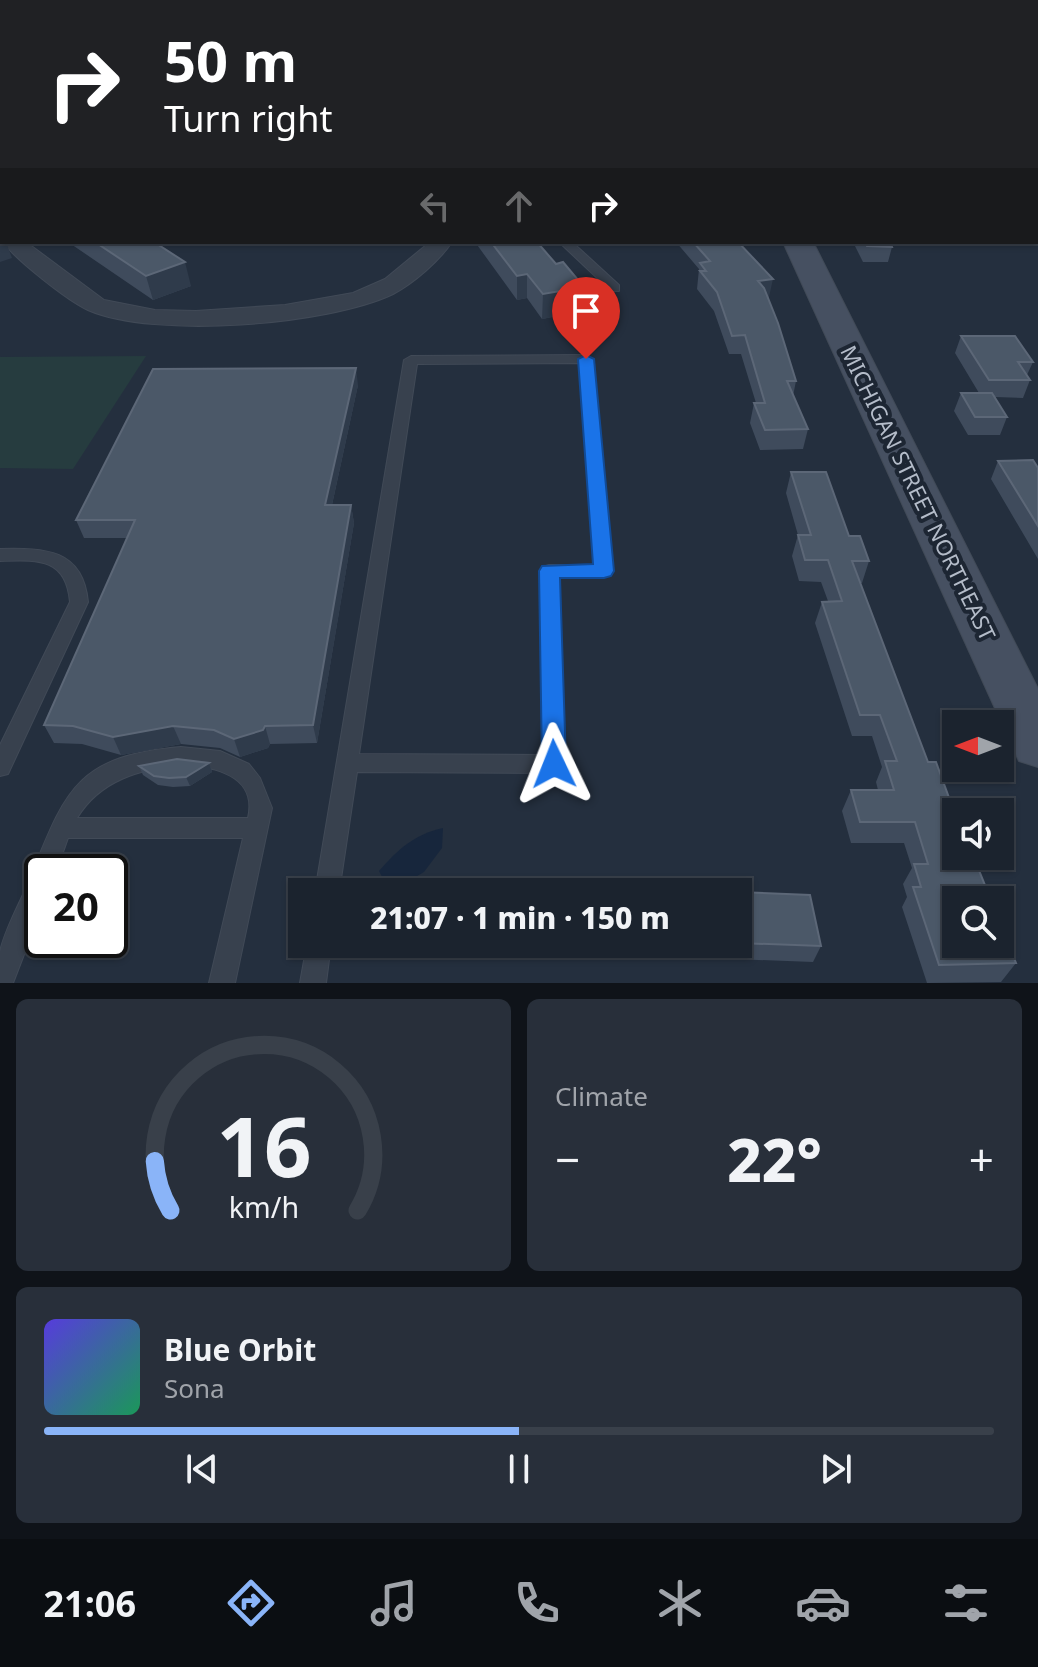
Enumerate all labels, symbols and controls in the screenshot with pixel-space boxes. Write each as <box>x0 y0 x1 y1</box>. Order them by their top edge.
text: 50 m <box>164 22 297 98</box>
icon: right <box>32 32 136 136</box>
text: Turn right <box>164 94 332 143</box>
icon: left <box>413 184 457 228</box>
icon: ahead <box>497 184 541 228</box>
icon: right <box>581 184 625 228</box>
pin <box>552 277 620 359</box>
icon: arrive <box>564 289 608 333</box>
street label: MICHIGAN STREET NORTHEAST <box>834 340 1004 645</box>
north arrow <box>942 710 1014 782</box>
map controls <box>942 710 1014 958</box>
position arrow <box>512 722 596 806</box>
button: sound <box>942 798 1014 870</box>
speed limit sign: 20 <box>24 854 128 958</box>
button: search <box>942 886 1014 958</box>
text: 21:07 · 1 min · 150 m <box>370 897 670 938</box>
text: Climate <box>555 1078 648 1114</box>
text: 16 <box>216 1088 311 1201</box>
text: 22° <box>727 1118 822 1200</box>
text: − <box>555 1129 580 1189</box>
text: + <box>969 1129 994 1189</box>
text: km/h <box>228 1187 299 1226</box>
text: Blue Orbit <box>164 1329 316 1370</box>
text: Sona <box>164 1370 225 1406</box>
icon: previous <box>180 1447 224 1491</box>
icon: pause <box>497 1447 541 1491</box>
icon: next <box>814 1447 858 1491</box>
icon: directions <box>223 1575 279 1631</box>
icon: music <box>366 1575 422 1631</box>
icon: phone <box>509 1575 565 1631</box>
icon: climate <box>652 1575 708 1631</box>
icon: car <box>795 1575 851 1631</box>
icon: filters <box>938 1575 994 1631</box>
text: 21:06 <box>44 1579 136 1628</box>

